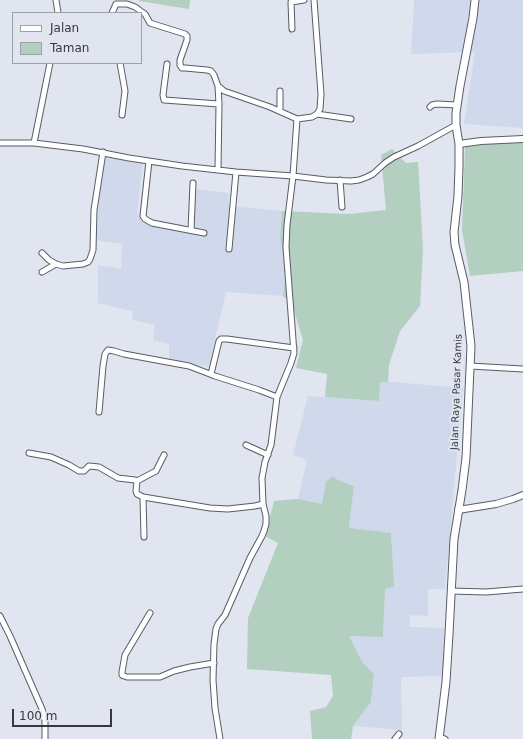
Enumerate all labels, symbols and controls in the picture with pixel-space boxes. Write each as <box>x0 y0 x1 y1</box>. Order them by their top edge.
legend <box>12 12 142 64</box>
text: Jalan <box>50 21 79 35</box>
text: Taman <box>50 41 89 55</box>
street label: Jalan Raya Pasar Kamis <box>449 334 465 450</box>
scale bar <box>14 701 114 727</box>
text: 100 m <box>19 709 57 723</box>

